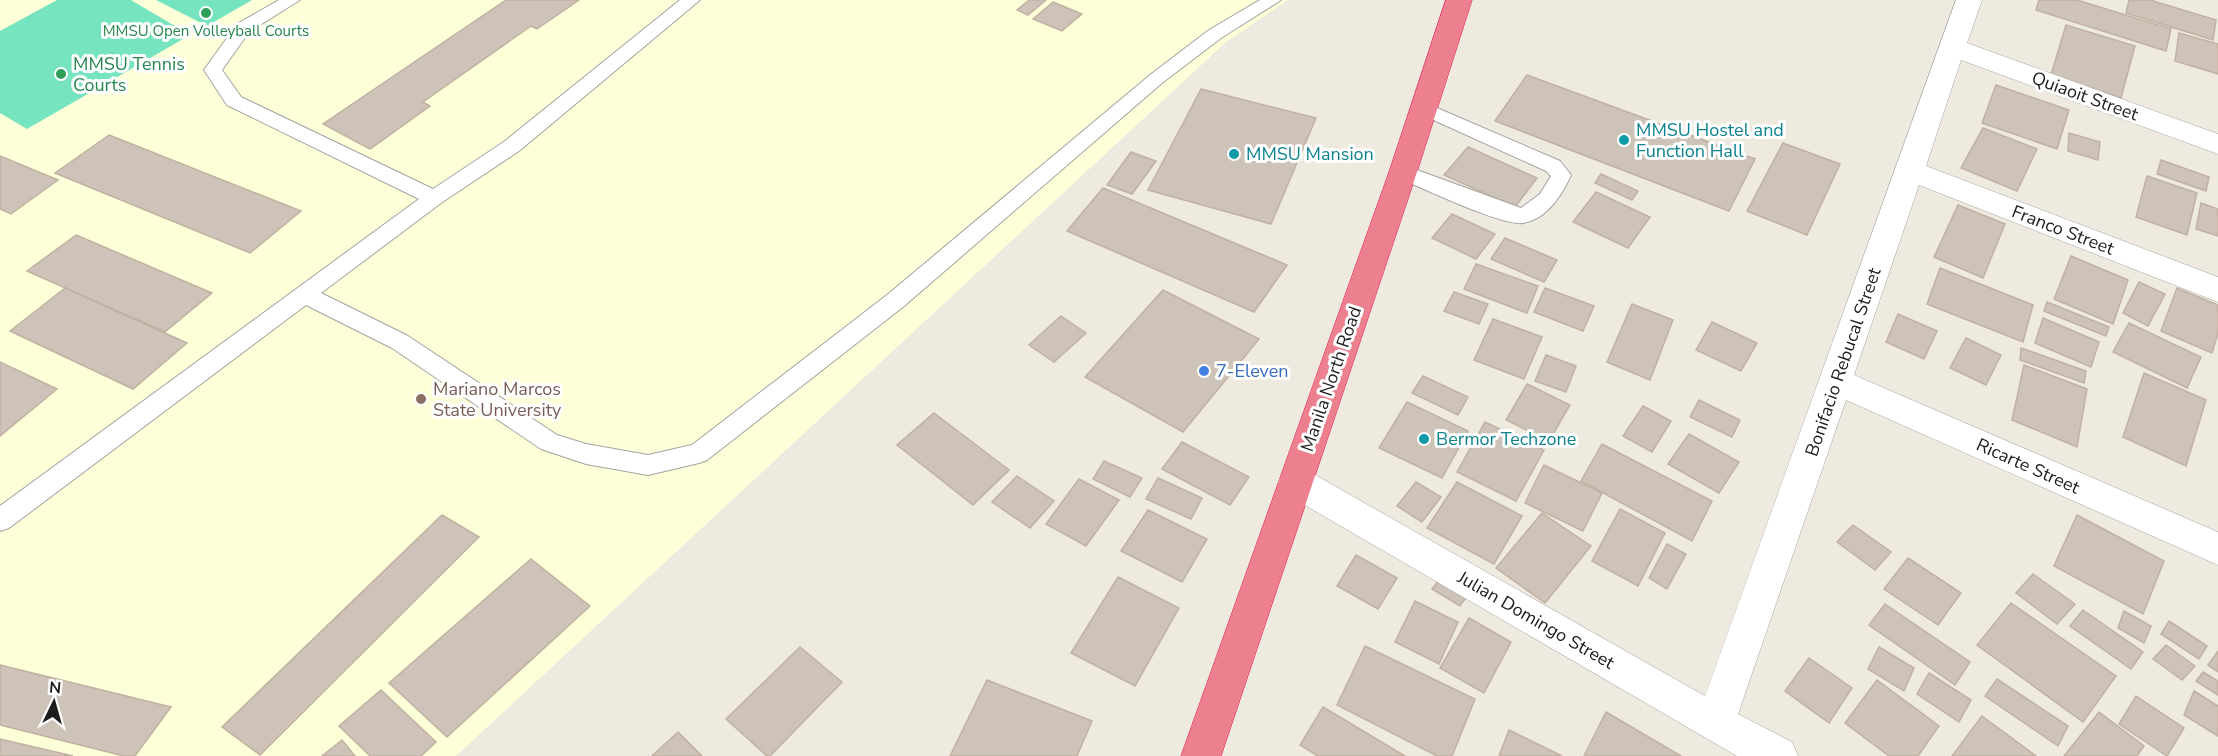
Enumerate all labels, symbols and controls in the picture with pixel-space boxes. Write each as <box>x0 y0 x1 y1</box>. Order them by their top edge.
marker: MMSU Open Volleyball Courts <box>199 6 213 20</box>
place label: MMSU Open Volleyball Courts <box>103 21 309 41</box>
place label: MMSU Tennis Courts <box>73 52 185 97</box>
street label: Quiaoit Street <box>2028 66 2142 127</box>
marker: MMSU Tennis Courts <box>54 67 68 81</box>
place label: MMSU Hostel and Function Hall <box>1636 118 1784 163</box>
marker: MMSU Hostel and Function Hall <box>1617 133 1631 147</box>
place label: MMSU Mansion <box>1246 142 1374 166</box>
marker: MMSU Mansion <box>1227 147 1241 161</box>
street label: Franco Street <box>2008 199 2118 261</box>
street label: Bonifacio Rebucal Street <box>1799 264 1887 460</box>
street label: Manila North Road <box>1295 303 1367 455</box>
place label: 7-Eleven <box>1216 359 1289 383</box>
marker: 7-Eleven <box>1197 364 1211 378</box>
place label: Mariano Marcos State University <box>433 377 562 422</box>
marker: Mariano Marcos State University <box>414 392 428 406</box>
place label: Bermor Techzone <box>1436 427 1576 451</box>
marker: Bermor Techzone <box>1417 432 1431 446</box>
street label: Ricarte Street <box>1973 433 2084 500</box>
street label: Julian Domingo Street <box>1452 565 1619 675</box>
north arrow <box>24 672 84 732</box>
text: N <box>48 677 62 700</box>

